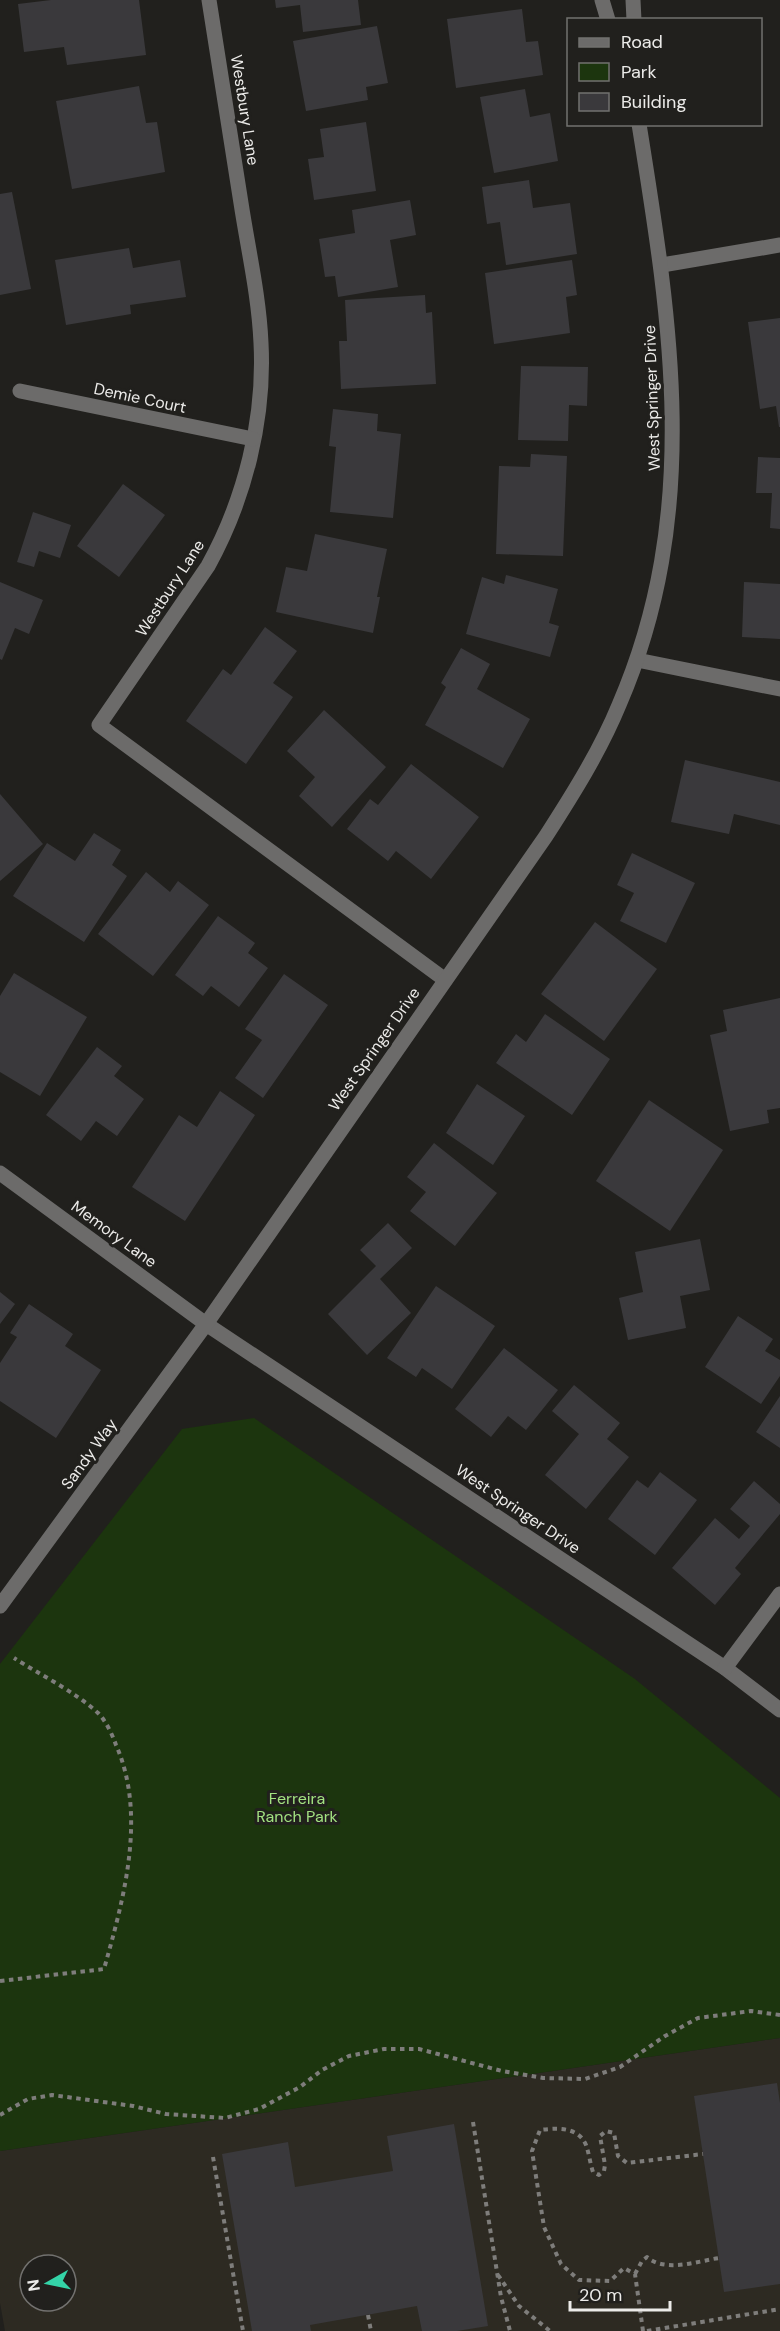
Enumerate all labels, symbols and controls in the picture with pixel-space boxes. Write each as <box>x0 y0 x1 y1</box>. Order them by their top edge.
legend <box>567 18 762 126</box>
text: Road <box>621 30 663 54</box>
street label: Westbury Lane <box>226 53 264 167</box>
text: Park <box>621 60 657 84</box>
text: Building <box>621 90 686 114</box>
street label: West Springer Drive <box>639 325 665 471</box>
street label: Demie Court <box>92 378 188 418</box>
street label: Westbury Lane <box>131 536 209 640</box>
street label: West Springer Drive <box>324 983 424 1115</box>
street label: Memory Lane <box>67 1196 161 1272</box>
street label: Sandy Way <box>56 1414 122 1494</box>
street label: West Springer Drive <box>452 1459 584 1559</box>
park label: Ferreira Ranch Park <box>256 1788 338 1827</box>
north arrow <box>18 2253 78 2313</box>
scale bar <box>570 2274 670 2312</box>
text: N <box>22 2278 45 2293</box>
text: 20 m <box>579 2283 622 2307</box>

